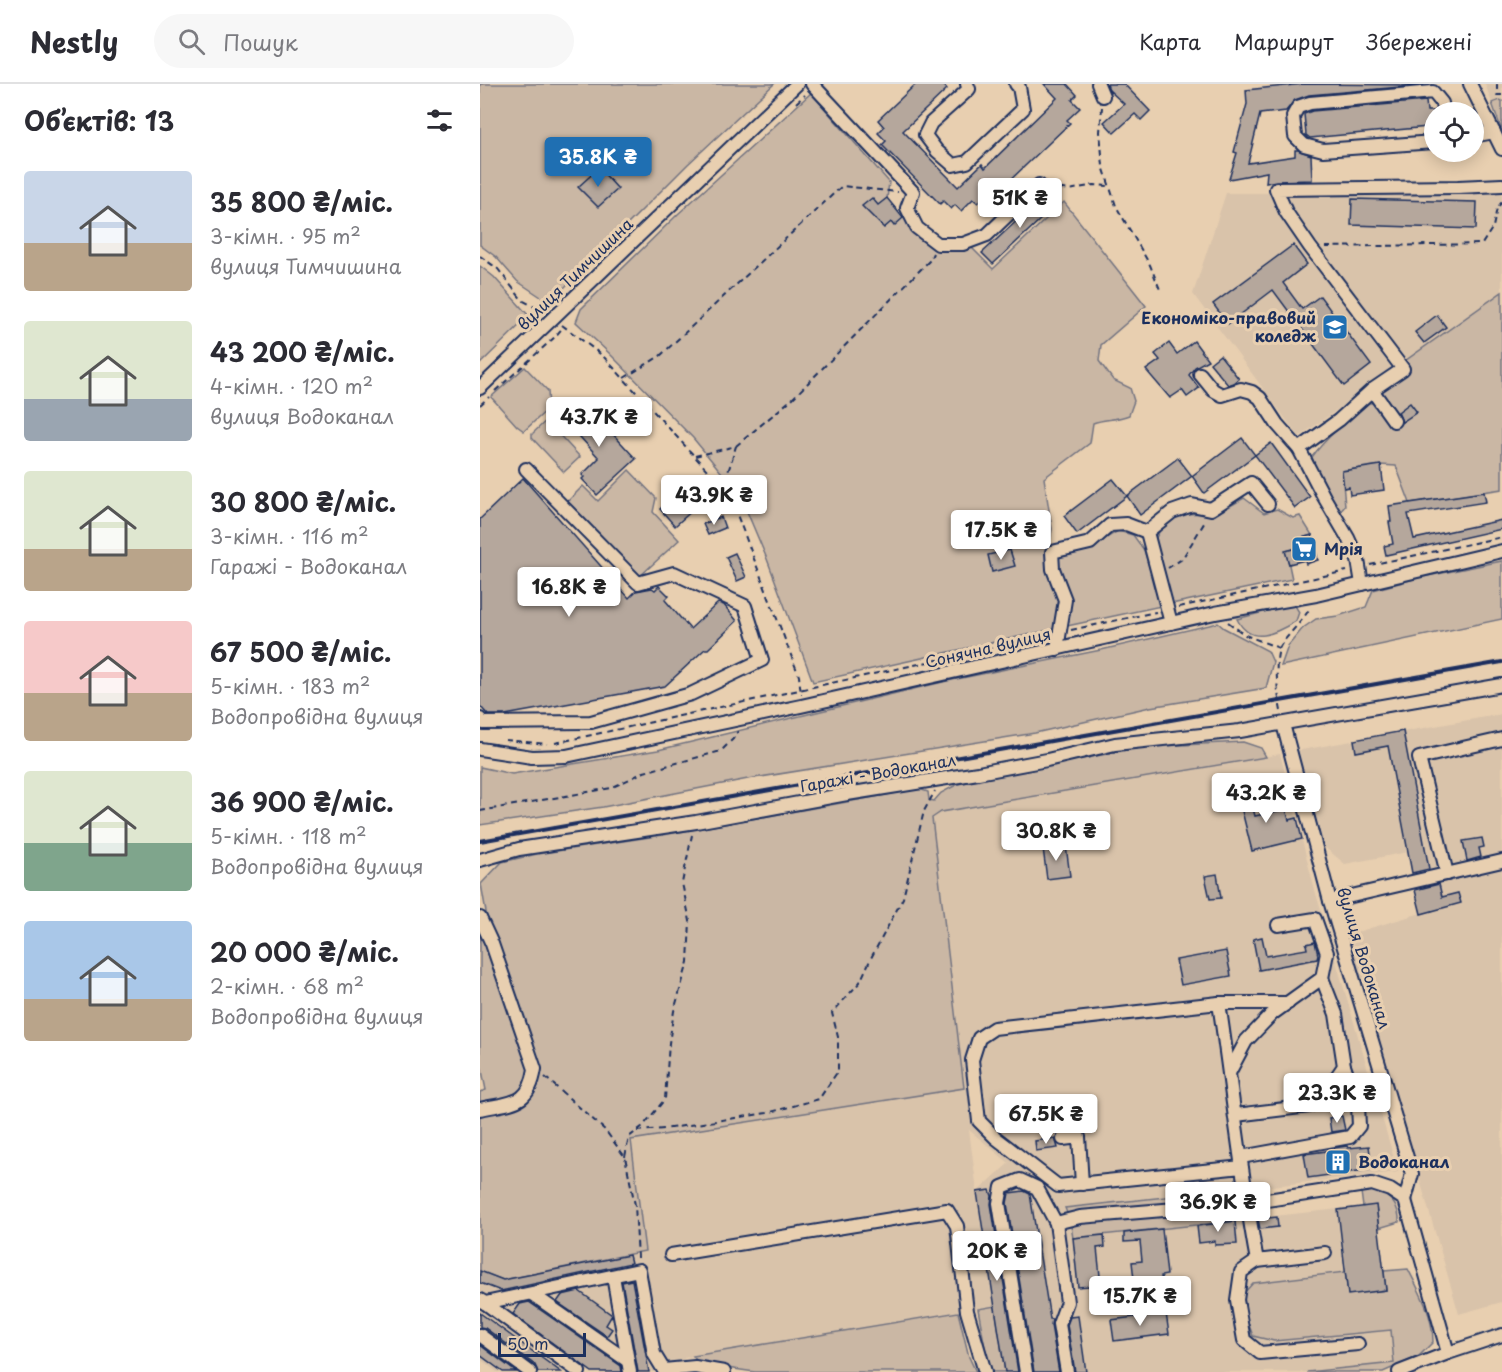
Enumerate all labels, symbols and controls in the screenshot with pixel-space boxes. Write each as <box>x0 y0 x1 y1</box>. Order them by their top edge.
search box <box>154 14 574 68</box>
text: Nestly <box>30 20 118 63</box>
icon: search <box>175 25 208 58</box>
text: Пошук <box>223 25 298 58</box>
text: Карта <box>1139 25 1201 57</box>
text: Маршрут <box>1234 25 1333 57</box>
text: Збережені <box>1366 25 1472 57</box>
text: Об’єктів: 13 <box>24 101 174 140</box>
map controls <box>1424 102 1484 162</box>
button: locate <box>1424 102 1484 162</box>
icon: filters <box>423 104 456 137</box>
pin: 35.8K ₴ <box>543 137 653 188</box>
text: 35.8K ₴ <box>559 141 637 171</box>
pin: 51K ₴ <box>978 178 1062 229</box>
text: 35 800 ₴/міс. <box>210 182 393 221</box>
text: 51K ₴ <box>992 182 1048 212</box>
icon: home <box>72 195 144 267</box>
street label: вулиця Тимчишина <box>511 212 638 335</box>
text: 3-кімн. · 95 m² <box>210 221 361 251</box>
text: вулиця Тимчишина <box>210 251 401 281</box>
place label: Економіко-правовий коледж <box>1141 305 1316 347</box>
school or university icon: Економіко-правовий коледж <box>1320 312 1350 342</box>
text: 43 200 ₴/міс. <box>210 332 395 371</box>
icon: home <box>72 345 144 417</box>
text: 4-кімн. · 120 m² <box>210 371 373 401</box>
pin: 43.7K ₴ <box>544 397 654 448</box>
text: вулиця Водоканал <box>210 401 394 431</box>
text: 43.7K ₴ <box>560 401 638 431</box>
pin: 43.9K ₴ <box>659 475 769 526</box>
text: 43.9K ₴ <box>675 479 753 509</box>
text: 30 800 ₴/міс. <box>210 482 396 521</box>
icon: home <box>72 495 144 567</box>
pin: 17.5K ₴ <box>946 510 1056 561</box>
text: 17.5K ₴ <box>965 514 1037 544</box>
text: 3-кімн. · 116 m² <box>210 521 369 551</box>
supermarket icon: Мрія <box>1289 534 1319 564</box>
place label: Мрія <box>1324 536 1363 560</box>
text: Гаражі - Водоканал <box>210 551 407 581</box>
pin: 16.8K ₴ <box>514 567 624 618</box>
text: 16.8K ₴ <box>531 571 607 601</box>
street label: Сонячна вулиця <box>922 621 1053 673</box>
text: 67 500 ₴/міс. <box>210 632 392 671</box>
icon: home <box>72 645 144 717</box>
text: 5-кімн. · 183 m² <box>210 671 370 701</box>
text: Водопровідна вулиця <box>210 701 424 731</box>
street label: Гаражі - Водоканал <box>798 746 958 798</box>
pin: 43.2K ₴ <box>1211 773 1321 824</box>
text: 43.2K ₴ <box>1226 777 1306 807</box>
text: 36 900 ₴/міс. <box>210 782 394 821</box>
icon: home <box>72 795 144 867</box>
pin: 30.8K ₴ <box>1001 811 1111 862</box>
text: 30.8K ₴ <box>1015 815 1097 845</box>
text: 5-кімн. · 118 m² <box>210 821 367 851</box>
text: Водопровідна вулиця <box>210 851 424 881</box>
street label: вулиця Водоканал <box>1332 884 1398 1032</box>
text: 20 000 ₴/міс. <box>210 932 399 971</box>
icon: home <box>72 945 144 1017</box>
text: 2-кімн. · 68 m² <box>210 971 364 1001</box>
text: Водопровідна вулиця <box>210 1001 424 1031</box>
pin: 23.3K ₴ <box>1282 1073 1392 1124</box>
text: 23.3K ₴ <box>1298 1077 1376 1107</box>
pin: 67.5K ₴ <box>991 1094 1101 1145</box>
text: 67.5K ₴ <box>1008 1098 1084 1128</box>
building icon: Водоканал <box>1323 1147 1353 1177</box>
place label: Водоканал <box>1358 1149 1450 1173</box>
pin: 36.9K ₴ <box>1163 1182 1273 1233</box>
text: 36.9K ₴ <box>1179 1186 1257 1216</box>
pin: 20K ₴ <box>955 1231 1039 1282</box>
text: 20K ₴ <box>966 1235 1028 1265</box>
pin: 15.7K ₴ <box>1085 1276 1195 1327</box>
text: 15.7K ₴ <box>1103 1280 1177 1310</box>
scale bar <box>498 1330 586 1358</box>
text: 50 m <box>507 1331 548 1355</box>

